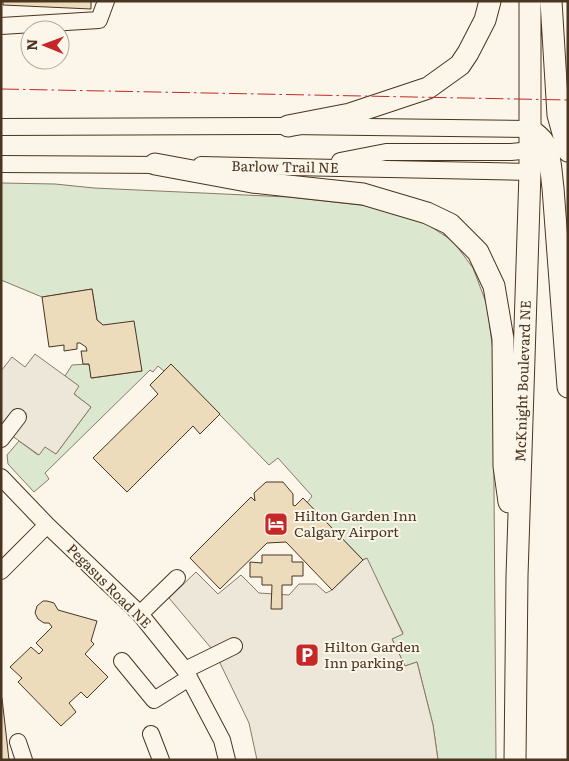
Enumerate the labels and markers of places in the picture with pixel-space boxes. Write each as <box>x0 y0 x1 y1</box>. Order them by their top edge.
place label: Hilton Garden Inn Calgary Airport <box>294 505 417 541</box>
hotel icon: Hilton Garden Inn Calgary Airport <box>263 511 289 537</box>
place label: Hilton Garden Inn parking <box>324 636 420 672</box>
parking icon: Hilton Garden Inn parking <box>294 642 320 668</box>

